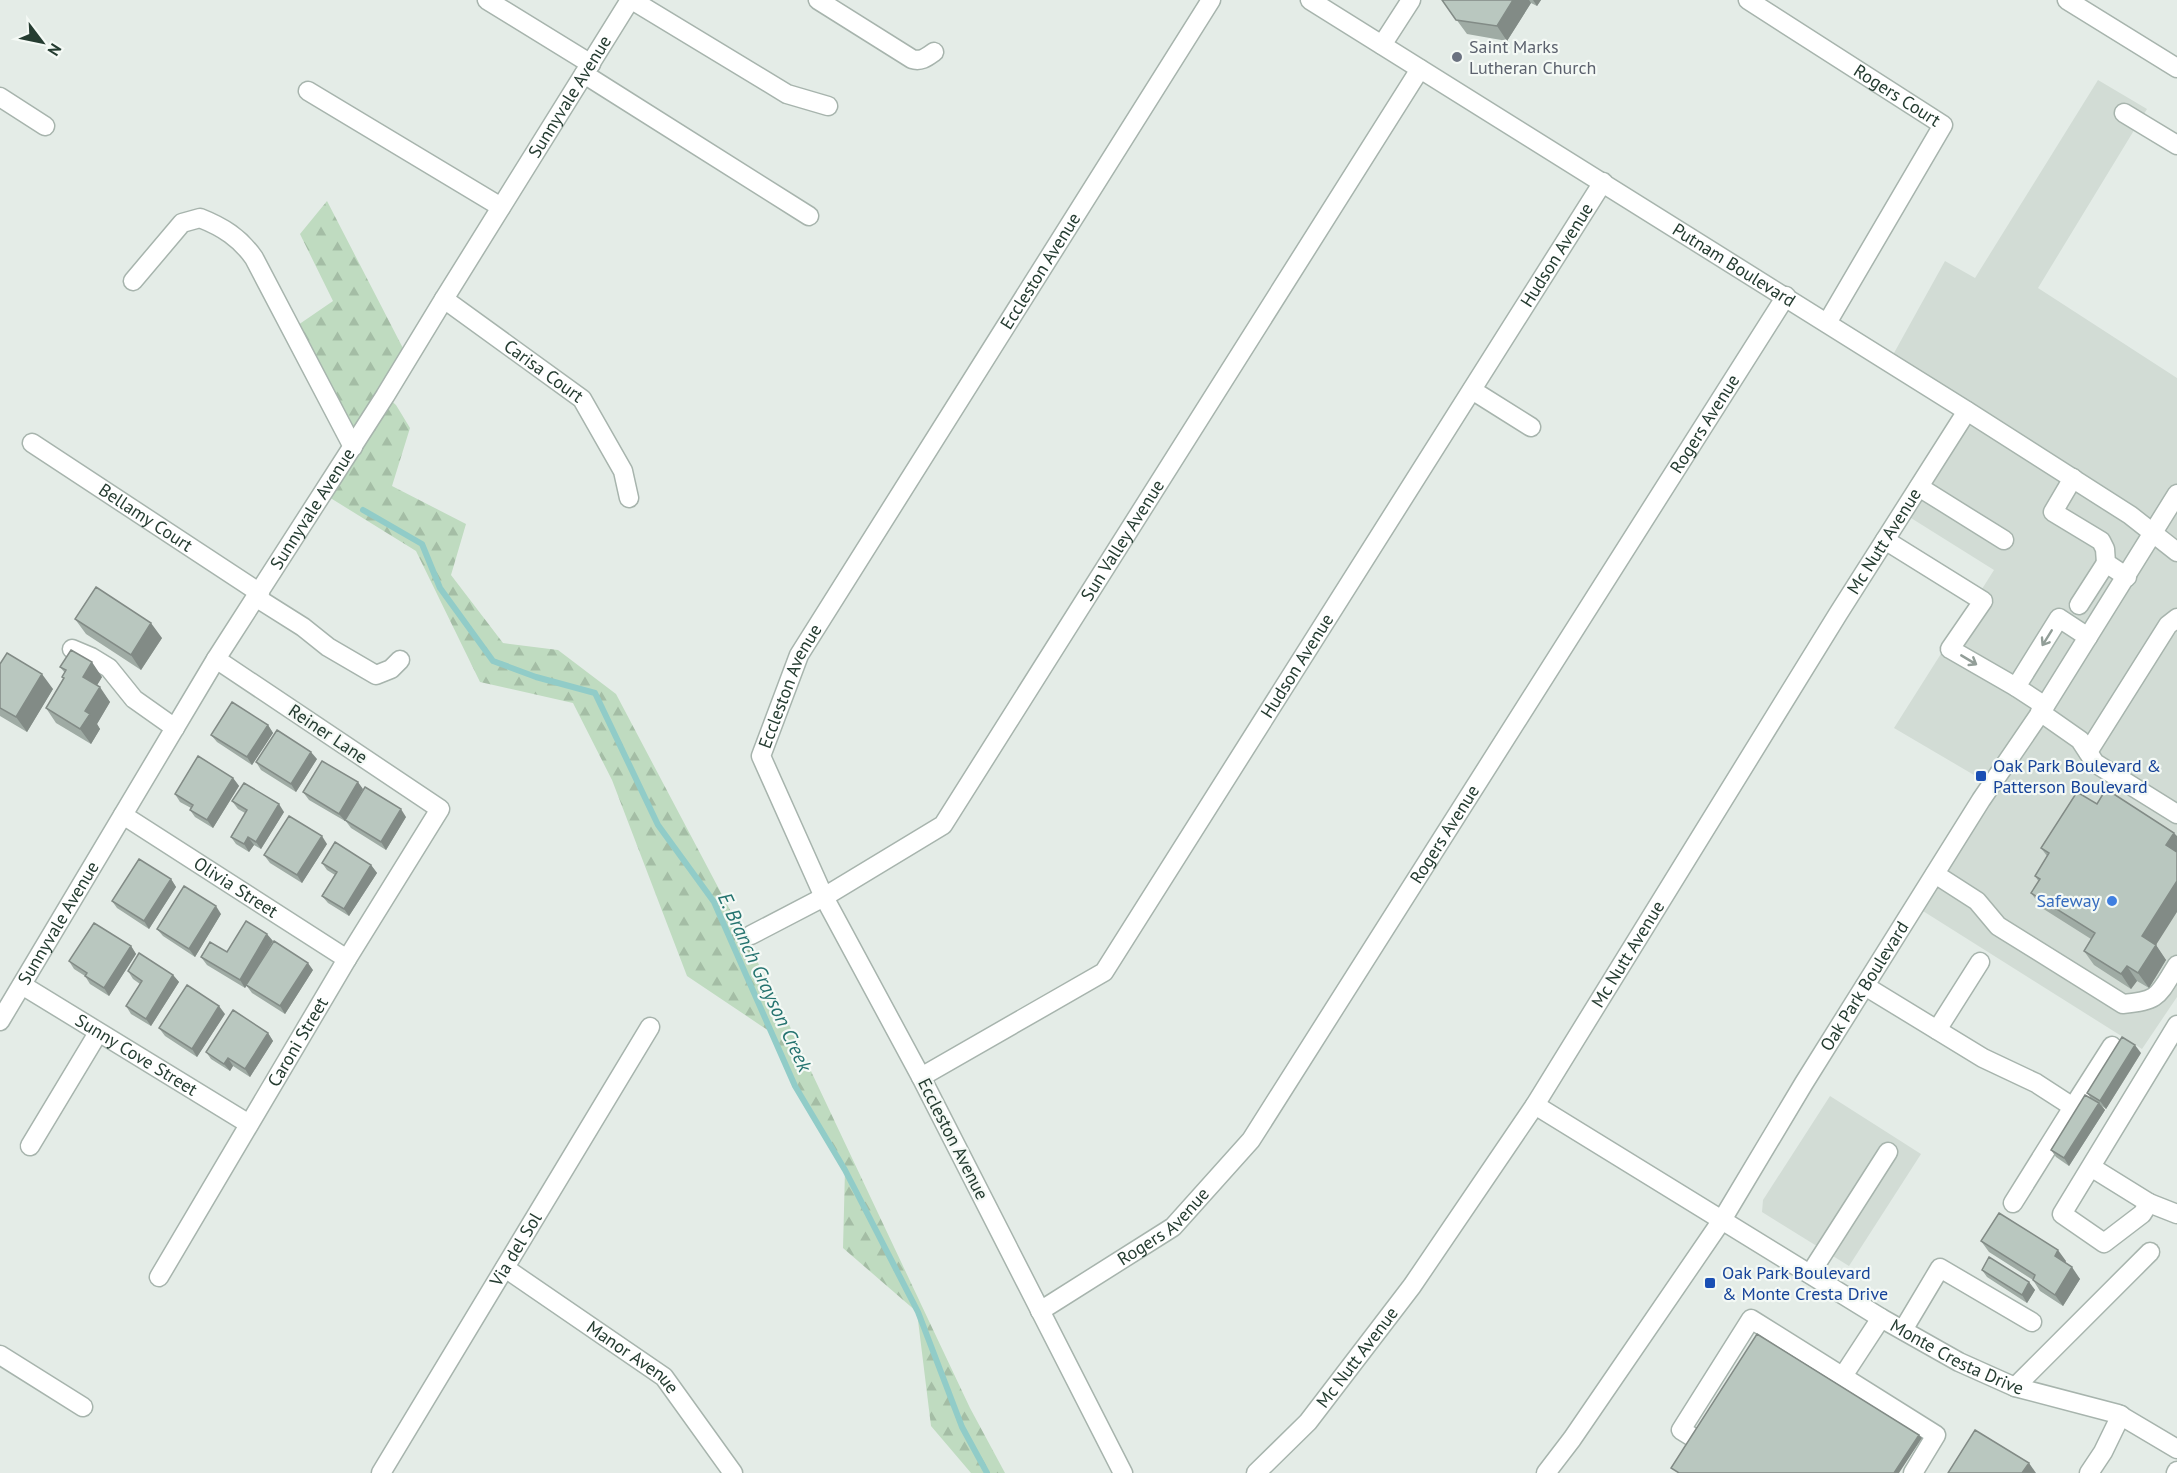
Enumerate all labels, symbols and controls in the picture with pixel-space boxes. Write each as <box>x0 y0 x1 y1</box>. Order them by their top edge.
north arrow <box>12 12 72 72</box>
street label: Sunnyvale Avenue <box>523 31 616 162</box>
place label: Saint Marks Lutheran Church <box>1469 35 1596 79</box>
text: N <box>43 40 66 60</box>
marker: Saint Marks Lutheran Church <box>1450 50 1464 64</box>
street label: Rogers Court <box>1850 59 1945 131</box>
street label: Hudson Avenue <box>1515 198 1598 311</box>
street label: Eccleston Avenue <box>995 208 1085 333</box>
street label: Putnam Boulevard <box>1668 218 1800 312</box>
street label: Carisa Court <box>499 334 588 407</box>
street label: Rogers Avenue <box>1665 370 1744 477</box>
street label: Sunnyvale Avenue <box>265 443 360 574</box>
street label: Sun Valley Avenue <box>1075 475 1169 605</box>
street label: Bellamy Court <box>94 478 197 557</box>
street label: Mc Nutt Avenue <box>1842 484 1926 598</box>
street label: Hudson Avenue <box>1255 609 1338 722</box>
street label: Eccleston Avenue <box>753 620 827 752</box>
one-way arrow <box>2040 629 2052 646</box>
one-way arrow <box>1960 654 1977 666</box>
street label: Reiner Lane <box>284 699 372 768</box>
place label: Oak Park Boulevard & Patterson Boulevard <box>1993 754 2161 798</box>
marker: Oak Park Boulevard & Patterson Boulevard <box>1974 769 1988 783</box>
street label: Rogers Avenue <box>1404 780 1484 888</box>
street label: Olivia Street <box>190 851 282 923</box>
street label: Sunnyvale Avenue <box>12 857 104 989</box>
water label: E. Branch Grayson Creek <box>712 888 818 1077</box>
place label: Safeway <box>2036 889 2101 912</box>
marker: Safeway <box>2105 894 2119 908</box>
street label: Mc Nutt Avenue <box>1586 896 1669 1012</box>
street label: Oak Park Boulevard <box>1815 917 1913 1055</box>
street label: Caroni Street <box>262 993 333 1091</box>
street label: Sunny Cove Street <box>71 1008 202 1101</box>
street label: Eccleston Avenue <box>913 1074 994 1203</box>
street label: Rogers Avenue <box>1113 1183 1214 1270</box>
street label: Via del Sol <box>484 1207 547 1291</box>
place label: Oak Park Boulevard & Monte Cresta Drive <box>1722 1261 1888 1305</box>
marker: Oak Park Boulevard & Monte Cresta Drive <box>1703 1276 1717 1290</box>
street label: Mc Nutt Avenue <box>1311 1302 1403 1412</box>
street label: Monte Cresta Drive <box>1886 1314 2026 1400</box>
street label: Manor Avenue <box>582 1315 684 1398</box>

